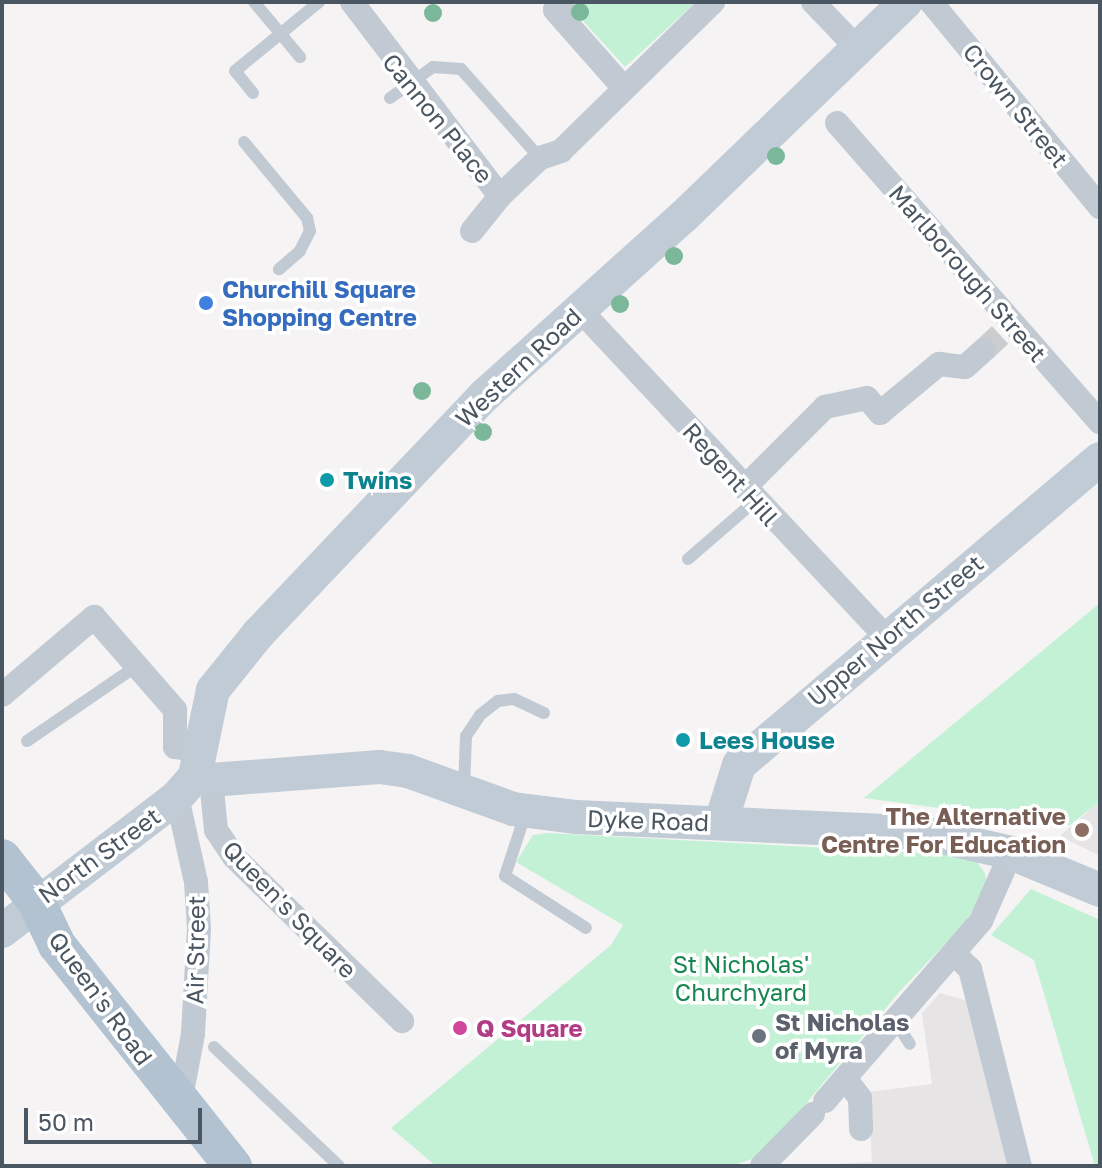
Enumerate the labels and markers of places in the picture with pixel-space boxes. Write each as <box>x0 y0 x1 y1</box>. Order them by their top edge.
place label: Churchill Square Shopping Centre <box>222 275 417 331</box>
marker: Churchill Square Shopping Centre <box>197 294 215 312</box>
place label: Twins <box>343 466 412 494</box>
marker: Twins <box>318 471 336 489</box>
place label: Lees House <box>699 726 835 754</box>
marker: Lees House <box>674 731 692 749</box>
place label: The Alternative Centre For Education <box>821 802 1066 858</box>
marker: The Alternative Centre For Education <box>1073 821 1091 839</box>
place label: St Nicholas of Myra <box>775 1008 909 1064</box>
place label: Q Square <box>476 1014 583 1042</box>
marker: Q Square <box>451 1019 469 1037</box>
marker: St Nicholas of Myra <box>750 1027 768 1045</box>

